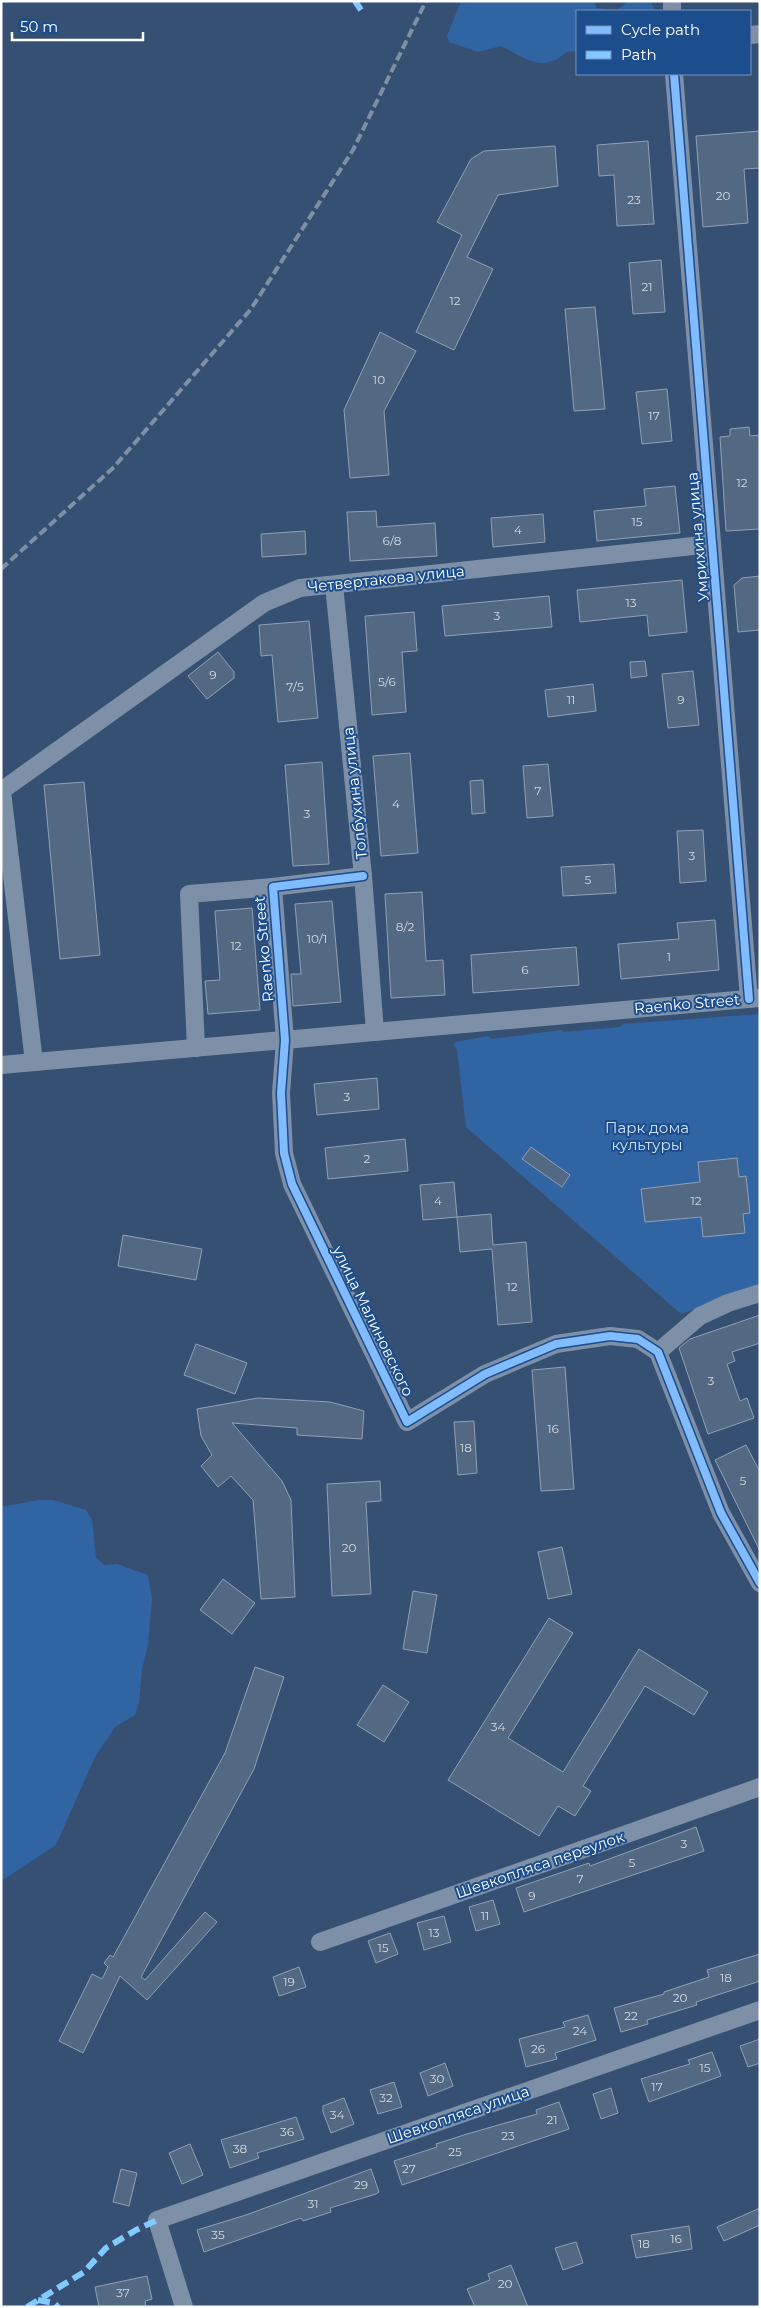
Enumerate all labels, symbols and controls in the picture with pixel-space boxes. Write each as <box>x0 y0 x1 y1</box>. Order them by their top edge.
scale bar <box>12 10 144 42</box>
legend <box>576 10 751 75</box>
text: 50 m <box>20 17 58 36</box>
text: Cycle path <box>621 20 700 39</box>
text: Path <box>621 45 657 64</box>
house number: 20 <box>716 188 730 203</box>
house number: 23 <box>627 192 641 207</box>
house number: 21 <box>641 279 653 294</box>
house number: 12 <box>449 293 461 308</box>
house number: 10 <box>373 372 385 387</box>
house number: 17 <box>648 408 660 423</box>
street label: Умрихина улица <box>682 471 713 603</box>
house number: 12 <box>736 475 748 490</box>
house number: 15 <box>631 514 643 529</box>
house number: 4 <box>514 522 522 537</box>
house number: 6/8 <box>383 533 402 548</box>
street label: Четвертакова улица <box>307 561 465 596</box>
house number: 13 <box>625 595 637 610</box>
house number: 3 <box>494 608 501 623</box>
house number: 9 <box>209 667 217 682</box>
house number: 5/6 <box>378 674 396 689</box>
house number: 7/5 <box>286 679 304 694</box>
house number: 11 <box>567 692 575 707</box>
house number: 9 <box>677 692 685 707</box>
street label: Толбухина улица <box>338 726 371 860</box>
house number: 7 <box>534 783 542 798</box>
house number: 4 <box>392 796 400 811</box>
house number: 3 <box>304 806 311 821</box>
house number: 3 <box>689 848 696 863</box>
house number: 5 <box>585 872 592 887</box>
street label: Raenko Street <box>249 895 278 1003</box>
house number: 8/2 <box>396 919 414 934</box>
house number: 10/1 <box>307 931 327 946</box>
house number: 12 <box>230 938 242 953</box>
house number: 1 <box>667 949 671 964</box>
house number: 6 <box>521 962 529 977</box>
street label: Raenko Street <box>633 989 741 1018</box>
house number: 3 <box>344 1089 351 1104</box>
park label: Парк дома культуры <box>605 1118 689 1154</box>
house number: 2 <box>364 1151 371 1166</box>
house number: 4 <box>434 1193 442 1208</box>
house number: 12 <box>690 1193 702 1208</box>
street label: улица Малиновского <box>328 1241 418 1399</box>
house number: 12 <box>506 1279 518 1294</box>
house number: 3 <box>708 1373 715 1388</box>
house number: 16 <box>547 1421 559 1436</box>
house number: 18 <box>460 1440 472 1455</box>
house number: 5 <box>740 1473 747 1488</box>
house number: 20 <box>342 1540 356 1555</box>
house number: 34 <box>491 1719 505 1734</box>
street label: Шевкопляса переулок <box>453 1827 627 1902</box>
house number: 3 <box>681 1836 688 1851</box>
house number: 5 <box>629 1855 636 1870</box>
house number: 7 <box>576 1871 584 1886</box>
house number: 9 <box>528 1888 536 1903</box>
house number: 11 <box>481 1908 489 1923</box>
house number: 13 <box>428 1925 440 1940</box>
house number: 15 <box>377 1940 389 1955</box>
house number: 18 <box>720 1970 732 1985</box>
house number: 19 <box>283 1974 295 1989</box>
house number: 20 <box>673 1990 687 2005</box>
house number: 22 <box>624 2008 638 2023</box>
house number: 24 <box>573 2023 587 2038</box>
house number: 26 <box>531 2041 545 2056</box>
house number: 15 <box>699 2060 711 2075</box>
house number: 30 <box>430 2071 444 2086</box>
house number: 17 <box>651 2079 663 2094</box>
street label: Шевкопляса улица <box>384 2081 532 2148</box>
house number: 32 <box>379 2090 393 2105</box>
house number: 34 <box>330 2107 344 2122</box>
house number: 21 <box>546 2112 558 2127</box>
house number: 36 <box>280 2124 294 2139</box>
house number: 23 <box>501 2128 515 2143</box>
house number: 38 <box>233 2141 248 2156</box>
house number: 25 <box>448 2144 462 2159</box>
house number: 27 <box>402 2161 416 2176</box>
house number: 29 <box>354 2177 368 2192</box>
house number: 31 <box>307 2196 319 2211</box>
house number: 35 <box>211 2227 225 2242</box>
house number: 16 <box>670 2231 682 2246</box>
house number: 18 <box>638 2236 650 2251</box>
house number: 20 <box>498 2276 512 2291</box>
house number: 37 <box>116 2285 130 2300</box>

